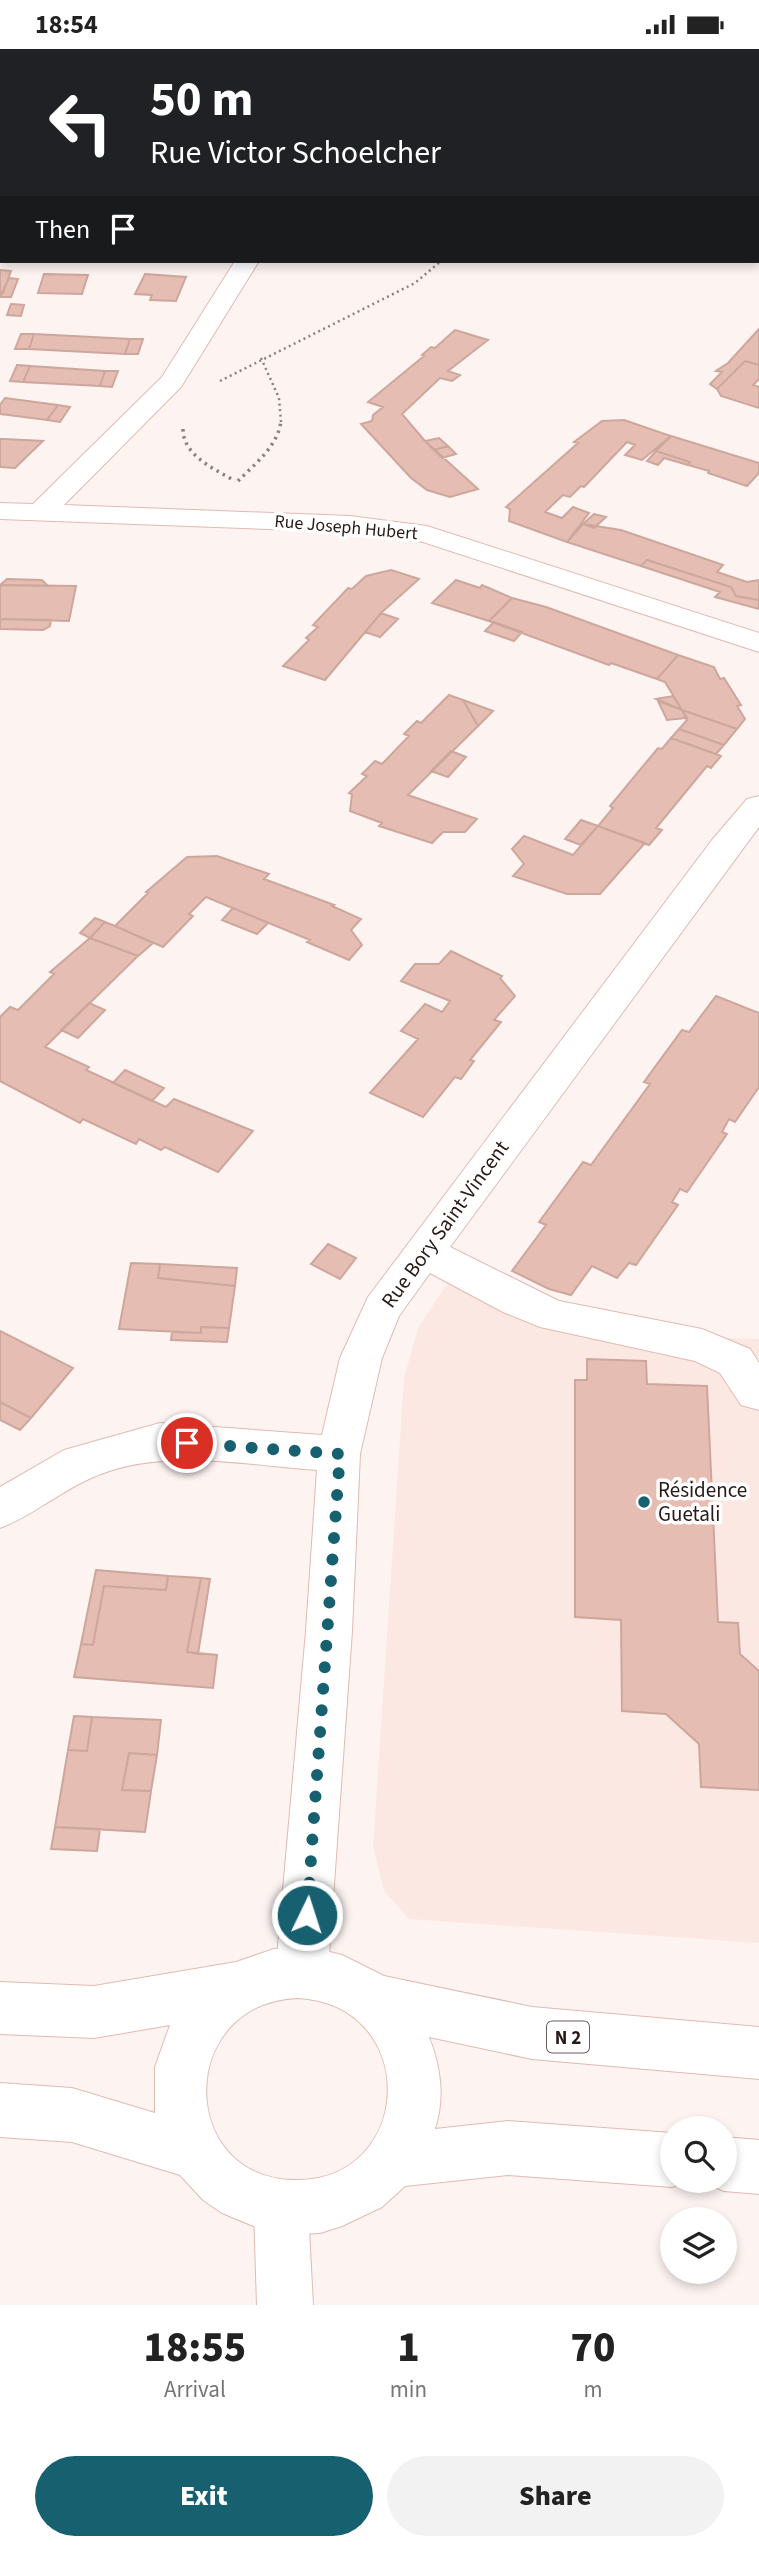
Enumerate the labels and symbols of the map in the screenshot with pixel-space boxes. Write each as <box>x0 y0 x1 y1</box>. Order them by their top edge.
street label: Rue Joseph Hubert <box>273 509 419 546</box>
street label: Rue Bory Saint-Vincent <box>374 1134 516 1314</box>
pin <box>157 1413 217 1473</box>
place label: Résidence Guetali <box>658 1475 747 1529</box>
marker: Résidence Guetali <box>636 1494 652 1510</box>
position arrow <box>270 1878 344 1952</box>
road number: N 2 <box>547 2021 589 2053</box>

